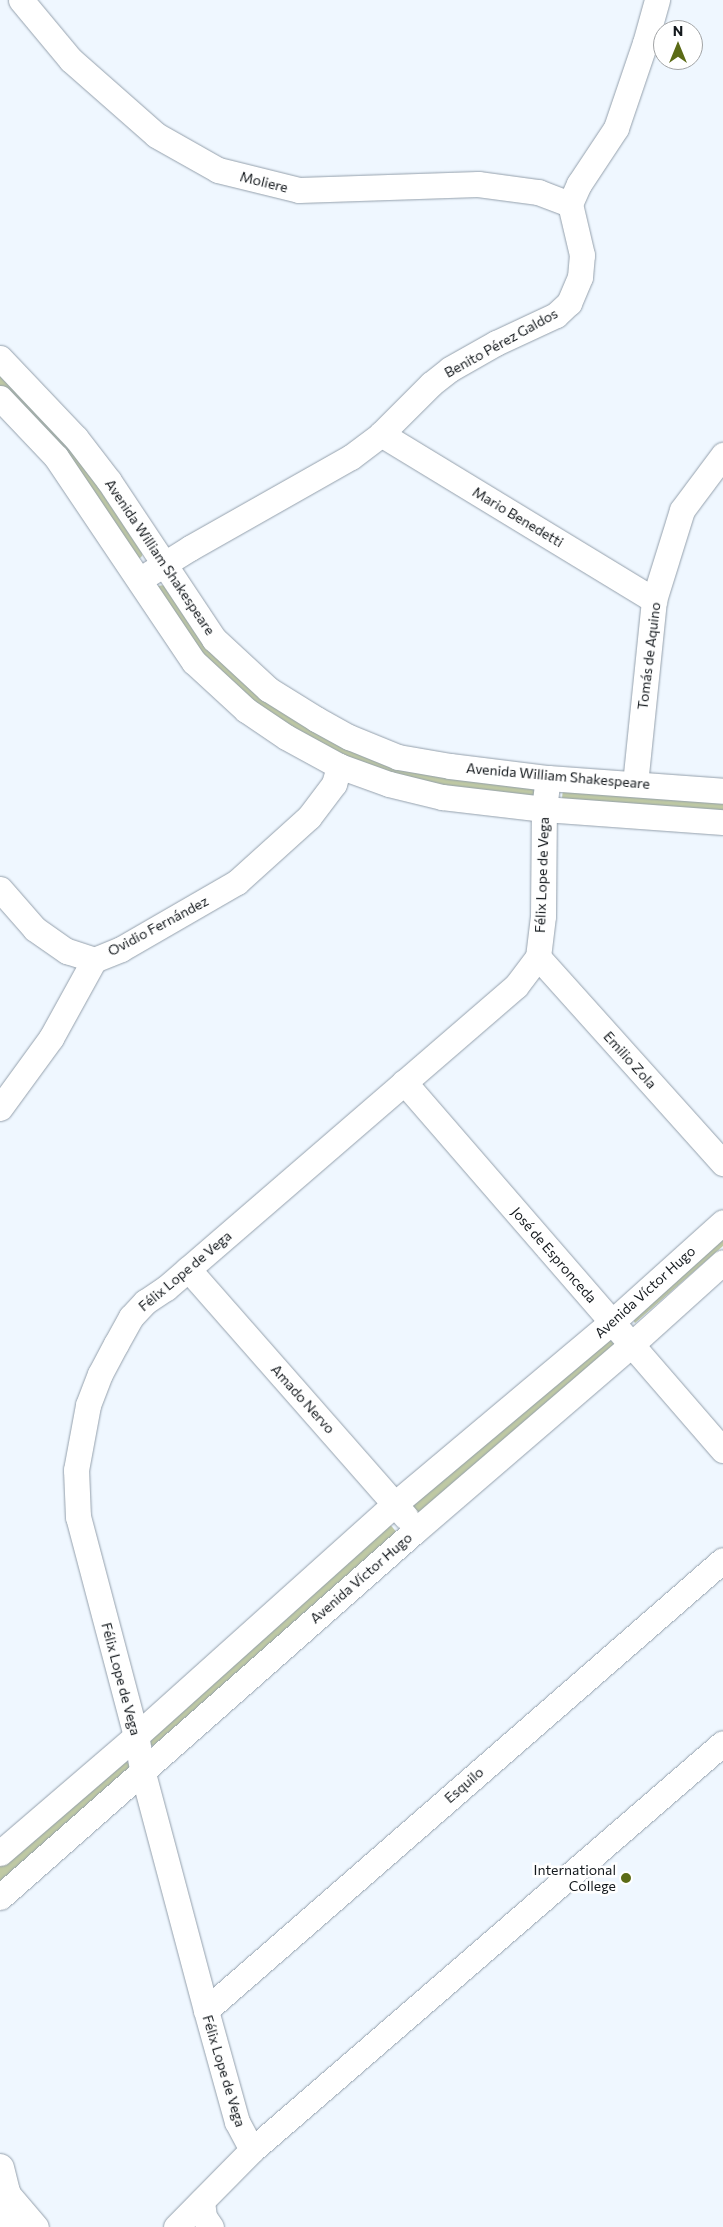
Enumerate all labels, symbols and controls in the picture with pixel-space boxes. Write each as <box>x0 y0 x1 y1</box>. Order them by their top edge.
north arrow <box>653 20 703 70</box>
text: N <box>673 22 683 39</box>
street label: Moliere <box>238 168 290 196</box>
street label: Benito Pérez Galdos <box>441 305 561 381</box>
street label: Avenida William Shakespeare <box>102 476 218 638</box>
street label: Mario Benedetti <box>469 483 567 551</box>
street label: Tomás de Aquino <box>634 601 664 711</box>
street label: Avenida William Shakespeare <box>465 760 651 792</box>
street label: Félix Lope de Vega <box>532 817 552 933</box>
street label: Ovidio Fernández <box>105 892 211 960</box>
street label: Emilio Zola <box>600 1028 660 1092</box>
street label: José de Espronceda <box>508 1204 600 1306</box>
street label: Félix Lope de Vega <box>135 1227 235 1315</box>
street label: Avenida Víctor Hugo <box>591 1242 699 1342</box>
street label: Amado Nervo <box>268 1361 338 1437</box>
street label: Avenida Víctor Hugo <box>307 1529 415 1627</box>
street label: Félix Lope de Vega <box>98 1621 144 1737</box>
street label: Esquilo <box>441 1764 487 1806</box>
place label: International College <box>534 1862 616 1894</box>
marker: International College <box>620 1872 632 1884</box>
street label: Félix Lope de Vega <box>199 2013 249 2129</box>

